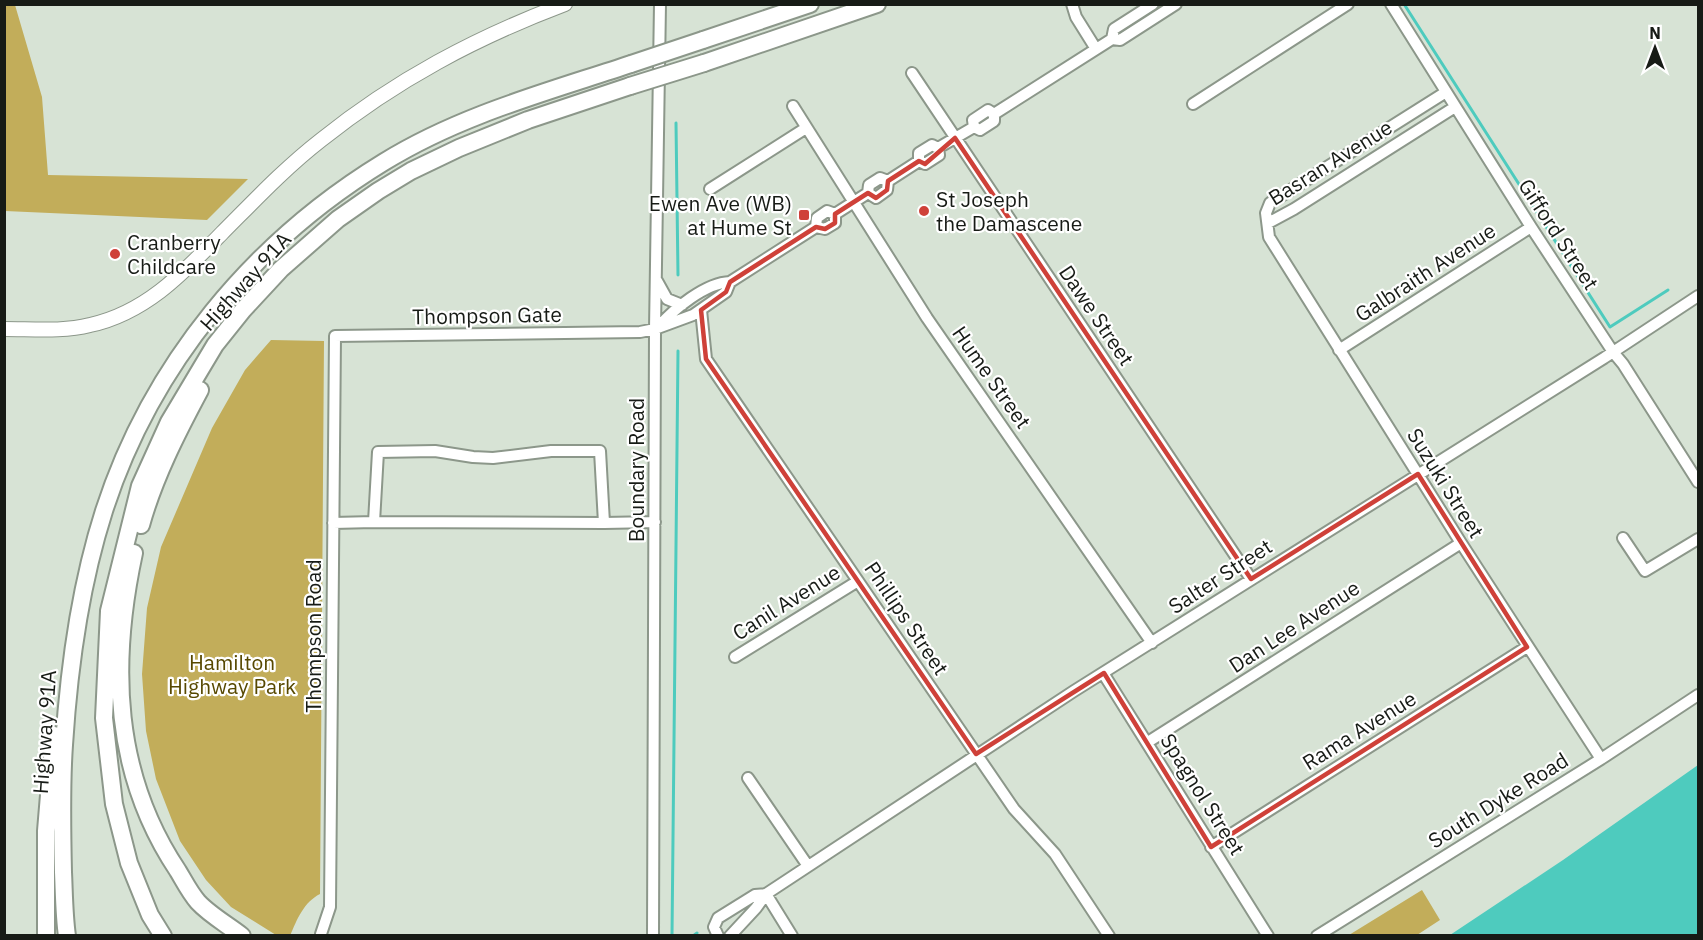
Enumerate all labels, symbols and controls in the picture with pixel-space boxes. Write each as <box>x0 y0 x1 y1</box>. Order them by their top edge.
north arrow <box>1625 18 1685 78</box>
text: N <box>1649 23 1661 43</box>
street label: Basran Avenue <box>1263 113 1397 211</box>
street label: Gifford Street <box>1513 173 1605 295</box>
place label: St Joseph the Damascene <box>936 185 1082 237</box>
place label: Ewen Ave (WB) at Hume St <box>649 189 792 241</box>
marker: St Joseph the Damascene <box>917 204 931 218</box>
marker: Ewen Ave (WB) at Hume St <box>797 208 811 222</box>
street label: Galbraith Avenue <box>1349 216 1501 328</box>
street label: Highway 91A <box>193 225 297 337</box>
place label: Cranberry Childcare <box>127 228 221 280</box>
marker: Cranberry Childcare <box>108 247 122 261</box>
street label: Dawe Street <box>1053 259 1141 371</box>
street label: Thompson Gate <box>412 300 562 330</box>
street label: Hume Street <box>946 320 1038 434</box>
street label: Boundary Road <box>622 398 650 542</box>
street label: Suzuki Street <box>1401 423 1491 543</box>
street label: Salter Street <box>1163 532 1277 620</box>
street label: Phillips Street <box>859 556 955 680</box>
street label: Canil Avenue <box>727 558 845 646</box>
street label: Thompson Road <box>299 559 327 713</box>
street label: Dan Lee Avenue <box>1223 573 1365 679</box>
park label: Hamilton Highway Park <box>168 648 296 700</box>
street label: Highway 91A <box>26 669 62 795</box>
street label: Rama Avenue <box>1297 684 1421 776</box>
street label: Spagnol Street <box>1154 728 1252 860</box>
street label: South Dyke Road <box>1423 746 1573 854</box>

